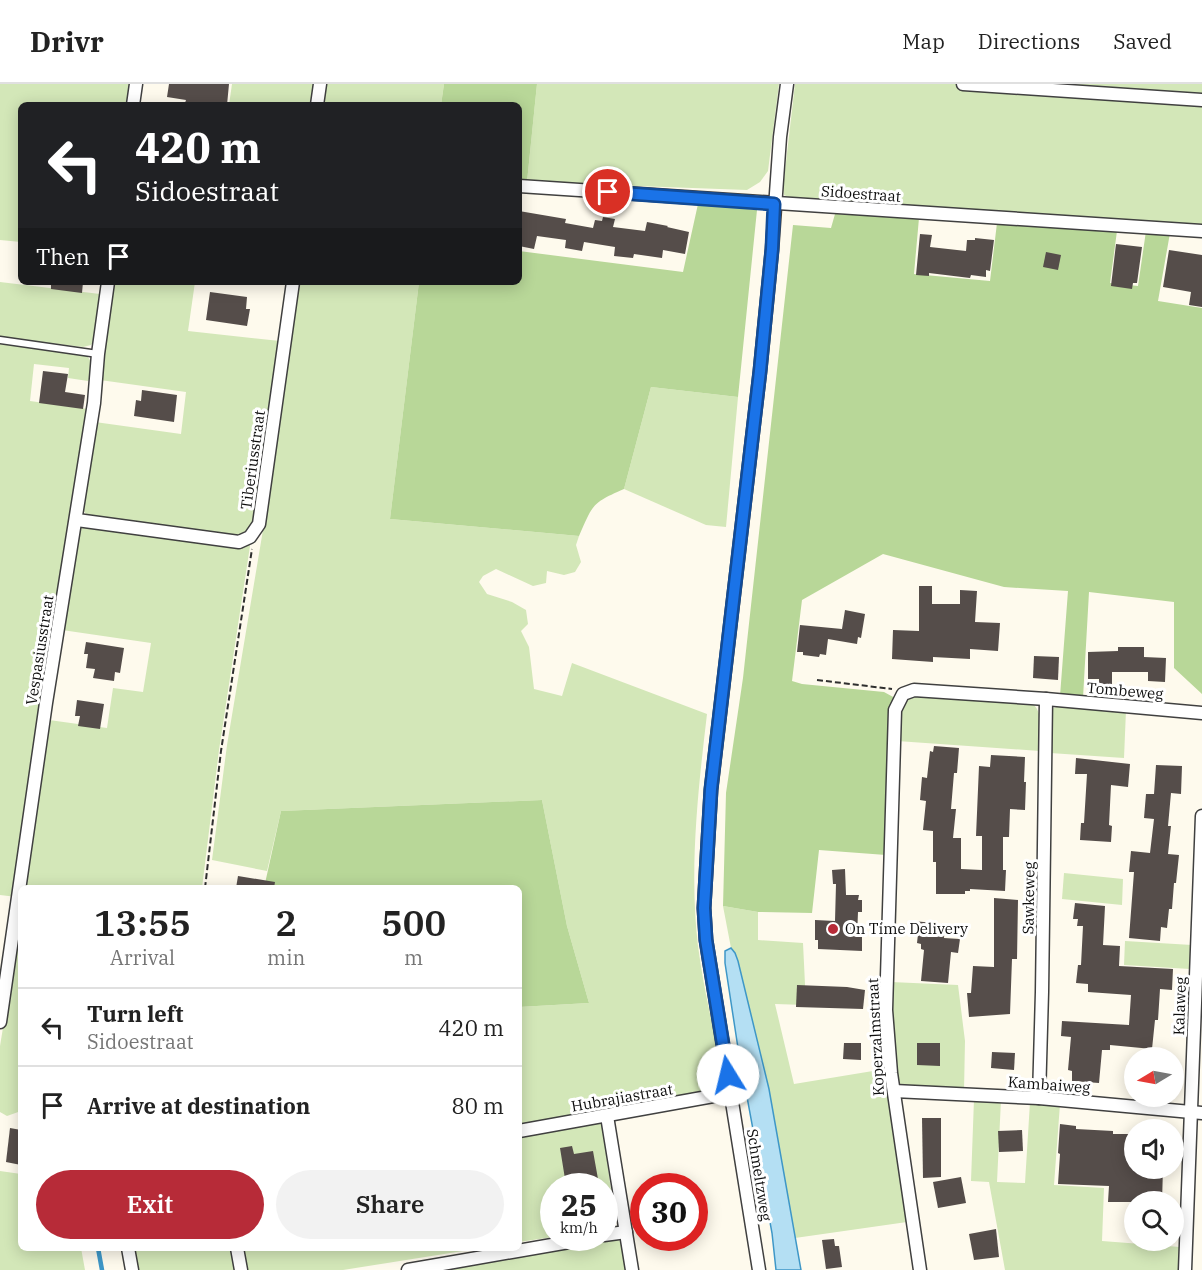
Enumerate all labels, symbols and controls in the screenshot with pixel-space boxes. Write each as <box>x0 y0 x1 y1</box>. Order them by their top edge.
text: Drivr <box>30 23 104 60</box>
text: Map <box>902 27 945 55</box>
text: Directions <box>978 27 1080 55</box>
text: Saved <box>1113 27 1172 55</box>
text: 420 m <box>135 120 261 175</box>
icon: left <box>36 126 114 204</box>
pin <box>582 166 633 217</box>
text: Sidoestraat <box>135 173 279 208</box>
icon: arrive <box>591 175 624 208</box>
street label: Sidoestraat <box>820 181 902 206</box>
icon: arrive <box>102 240 135 273</box>
text: Then <box>36 242 90 271</box>
street label: Tiberiusstraat <box>236 409 269 511</box>
street label: Vespasiusstraat <box>21 593 58 706</box>
street label: Tombeweg <box>1086 678 1164 703</box>
street label: Sawkeweg <box>1018 861 1039 935</box>
text: 13:55 <box>94 899 191 946</box>
text: 2 <box>275 899 297 946</box>
text: 500 <box>381 899 446 946</box>
place label: On Time Delivery <box>845 919 968 938</box>
marker: On Time Delivery <box>826 922 840 936</box>
text: Arrival <box>110 944 175 971</box>
text: min <box>267 944 305 971</box>
text: m <box>404 944 423 971</box>
street label: Kalaweg <box>1169 976 1190 1036</box>
street label: Koperzalmstraat <box>863 978 888 1096</box>
text: Turn left <box>87 999 183 1028</box>
icon: left <box>36 1011 69 1044</box>
text: 420 m <box>438 1013 504 1042</box>
text: Sidoestraat <box>87 1028 194 1055</box>
position arrow <box>696 1043 760 1107</box>
north arrow <box>1124 1047 1184 1107</box>
map controls <box>1124 1047 1184 1251</box>
street label: Kambaiweg <box>1007 1072 1091 1097</box>
street label: Hubrajiastraat <box>570 1079 674 1116</box>
icon: arrive <box>36 1089 69 1122</box>
text: Arrive at destination <box>87 1091 310 1120</box>
text: 80 m <box>452 1091 504 1120</box>
button: sound <box>1124 1119 1184 1179</box>
street label: Schmeltzweg <box>743 1127 776 1223</box>
button: Exit <box>36 1170 264 1239</box>
button: Share <box>276 1170 504 1239</box>
speed limit sign: 30 <box>630 1173 708 1251</box>
text: 25 <box>561 1185 597 1224</box>
button: search <box>1124 1191 1184 1251</box>
text: km/h <box>560 1218 598 1237</box>

